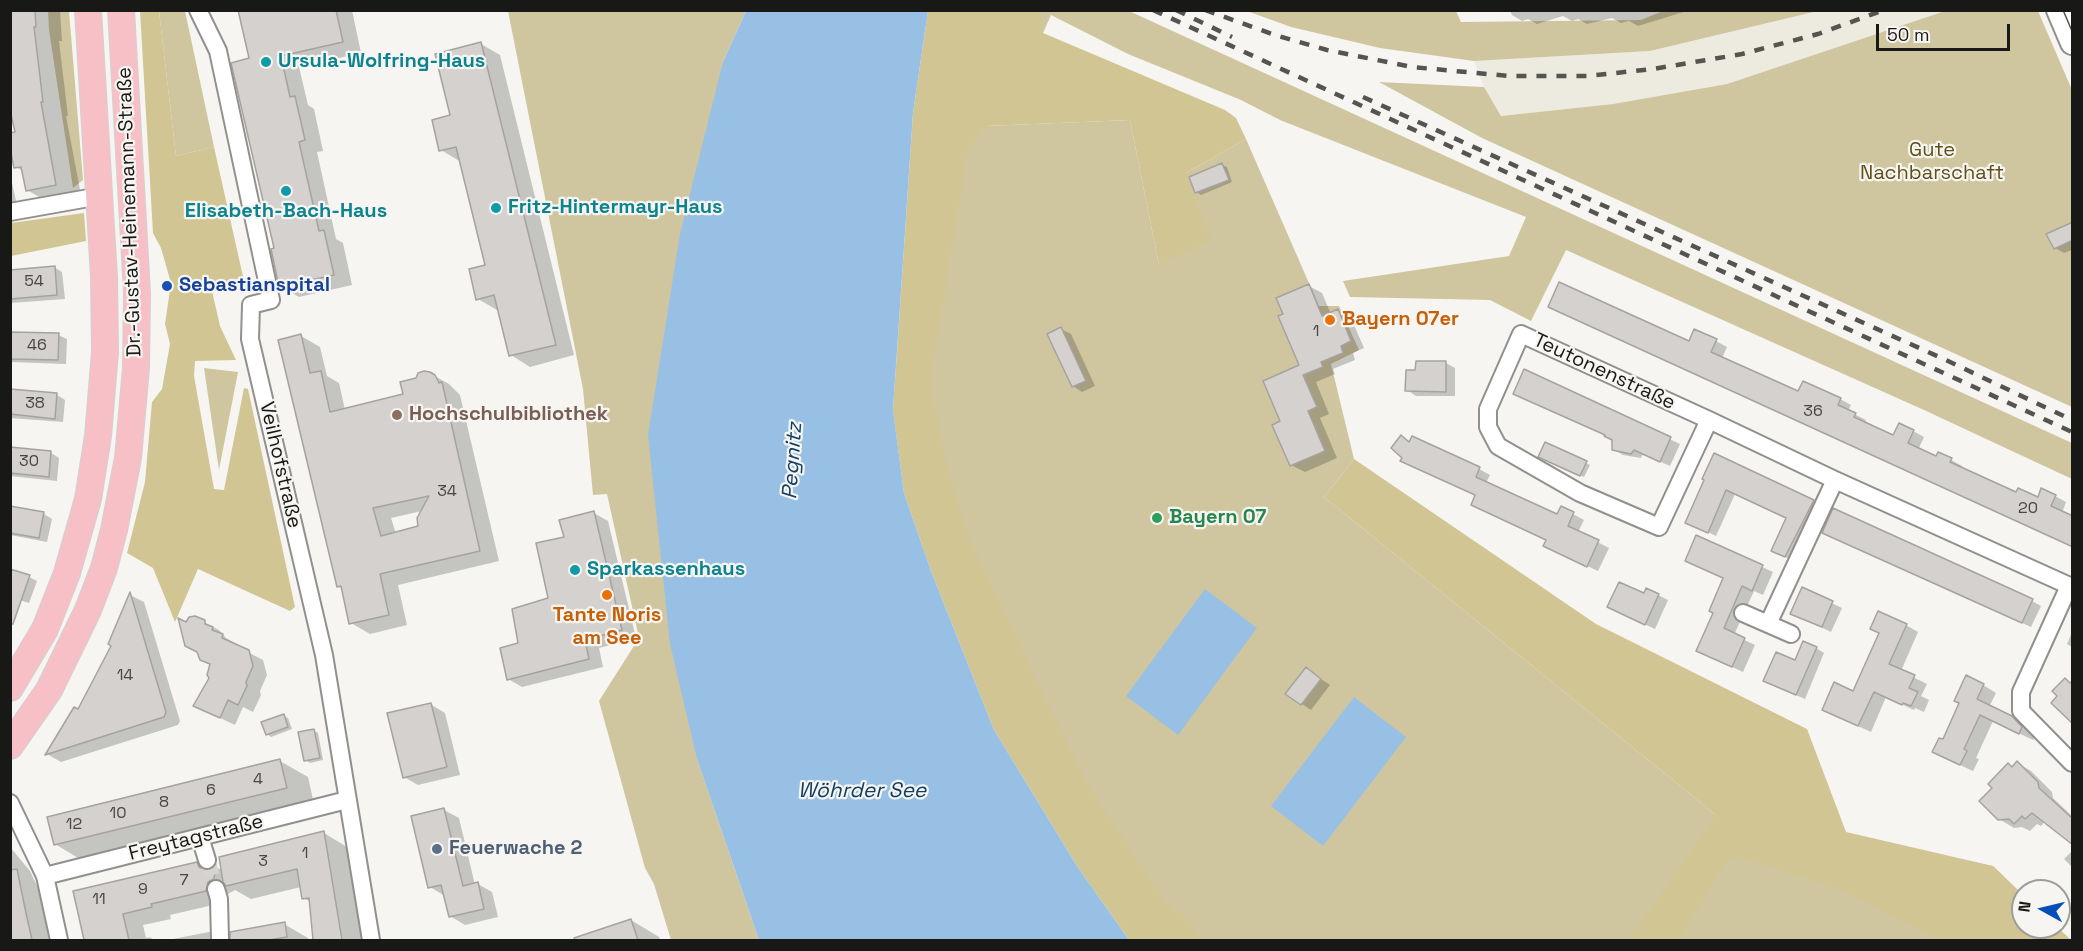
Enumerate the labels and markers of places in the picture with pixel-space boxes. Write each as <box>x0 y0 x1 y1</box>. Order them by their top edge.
place label: Ursula-Wolfring-Haus <box>278 50 485 74</box>
marker: Ursula-Wolfring-Haus <box>259 55 273 69</box>
marker: Elisabeth-Bach-Haus <box>279 184 293 198</box>
place label: Fritz-Hintermayr-Haus <box>508 196 722 220</box>
place label: Elisabeth-Bach-Haus <box>185 200 387 224</box>
marker: Fritz-Hintermayr-Haus <box>489 201 503 215</box>
place label: Sebastianspital <box>179 274 330 298</box>
marker: Sebastianspital <box>160 279 174 293</box>
place label: Bayern 07er <box>1342 308 1459 332</box>
marker: Bayern 07er <box>1323 313 1337 327</box>
place label: Hochschulbibliothek <box>409 403 608 427</box>
marker: Hochschulbibliothek <box>390 408 404 422</box>
place label: Bayern 07 <box>1169 506 1266 530</box>
marker: Bayern 07 <box>1150 511 1164 525</box>
place label: Sparkassenhaus <box>587 558 745 582</box>
marker: Sparkassenhaus <box>568 563 582 577</box>
marker: Tante Noris am See <box>600 588 614 602</box>
place label: Tante Noris am See <box>553 604 661 651</box>
place label: Feuerwache 2 <box>449 837 582 861</box>
marker: Feuerwache 2 <box>430 842 444 856</box>

